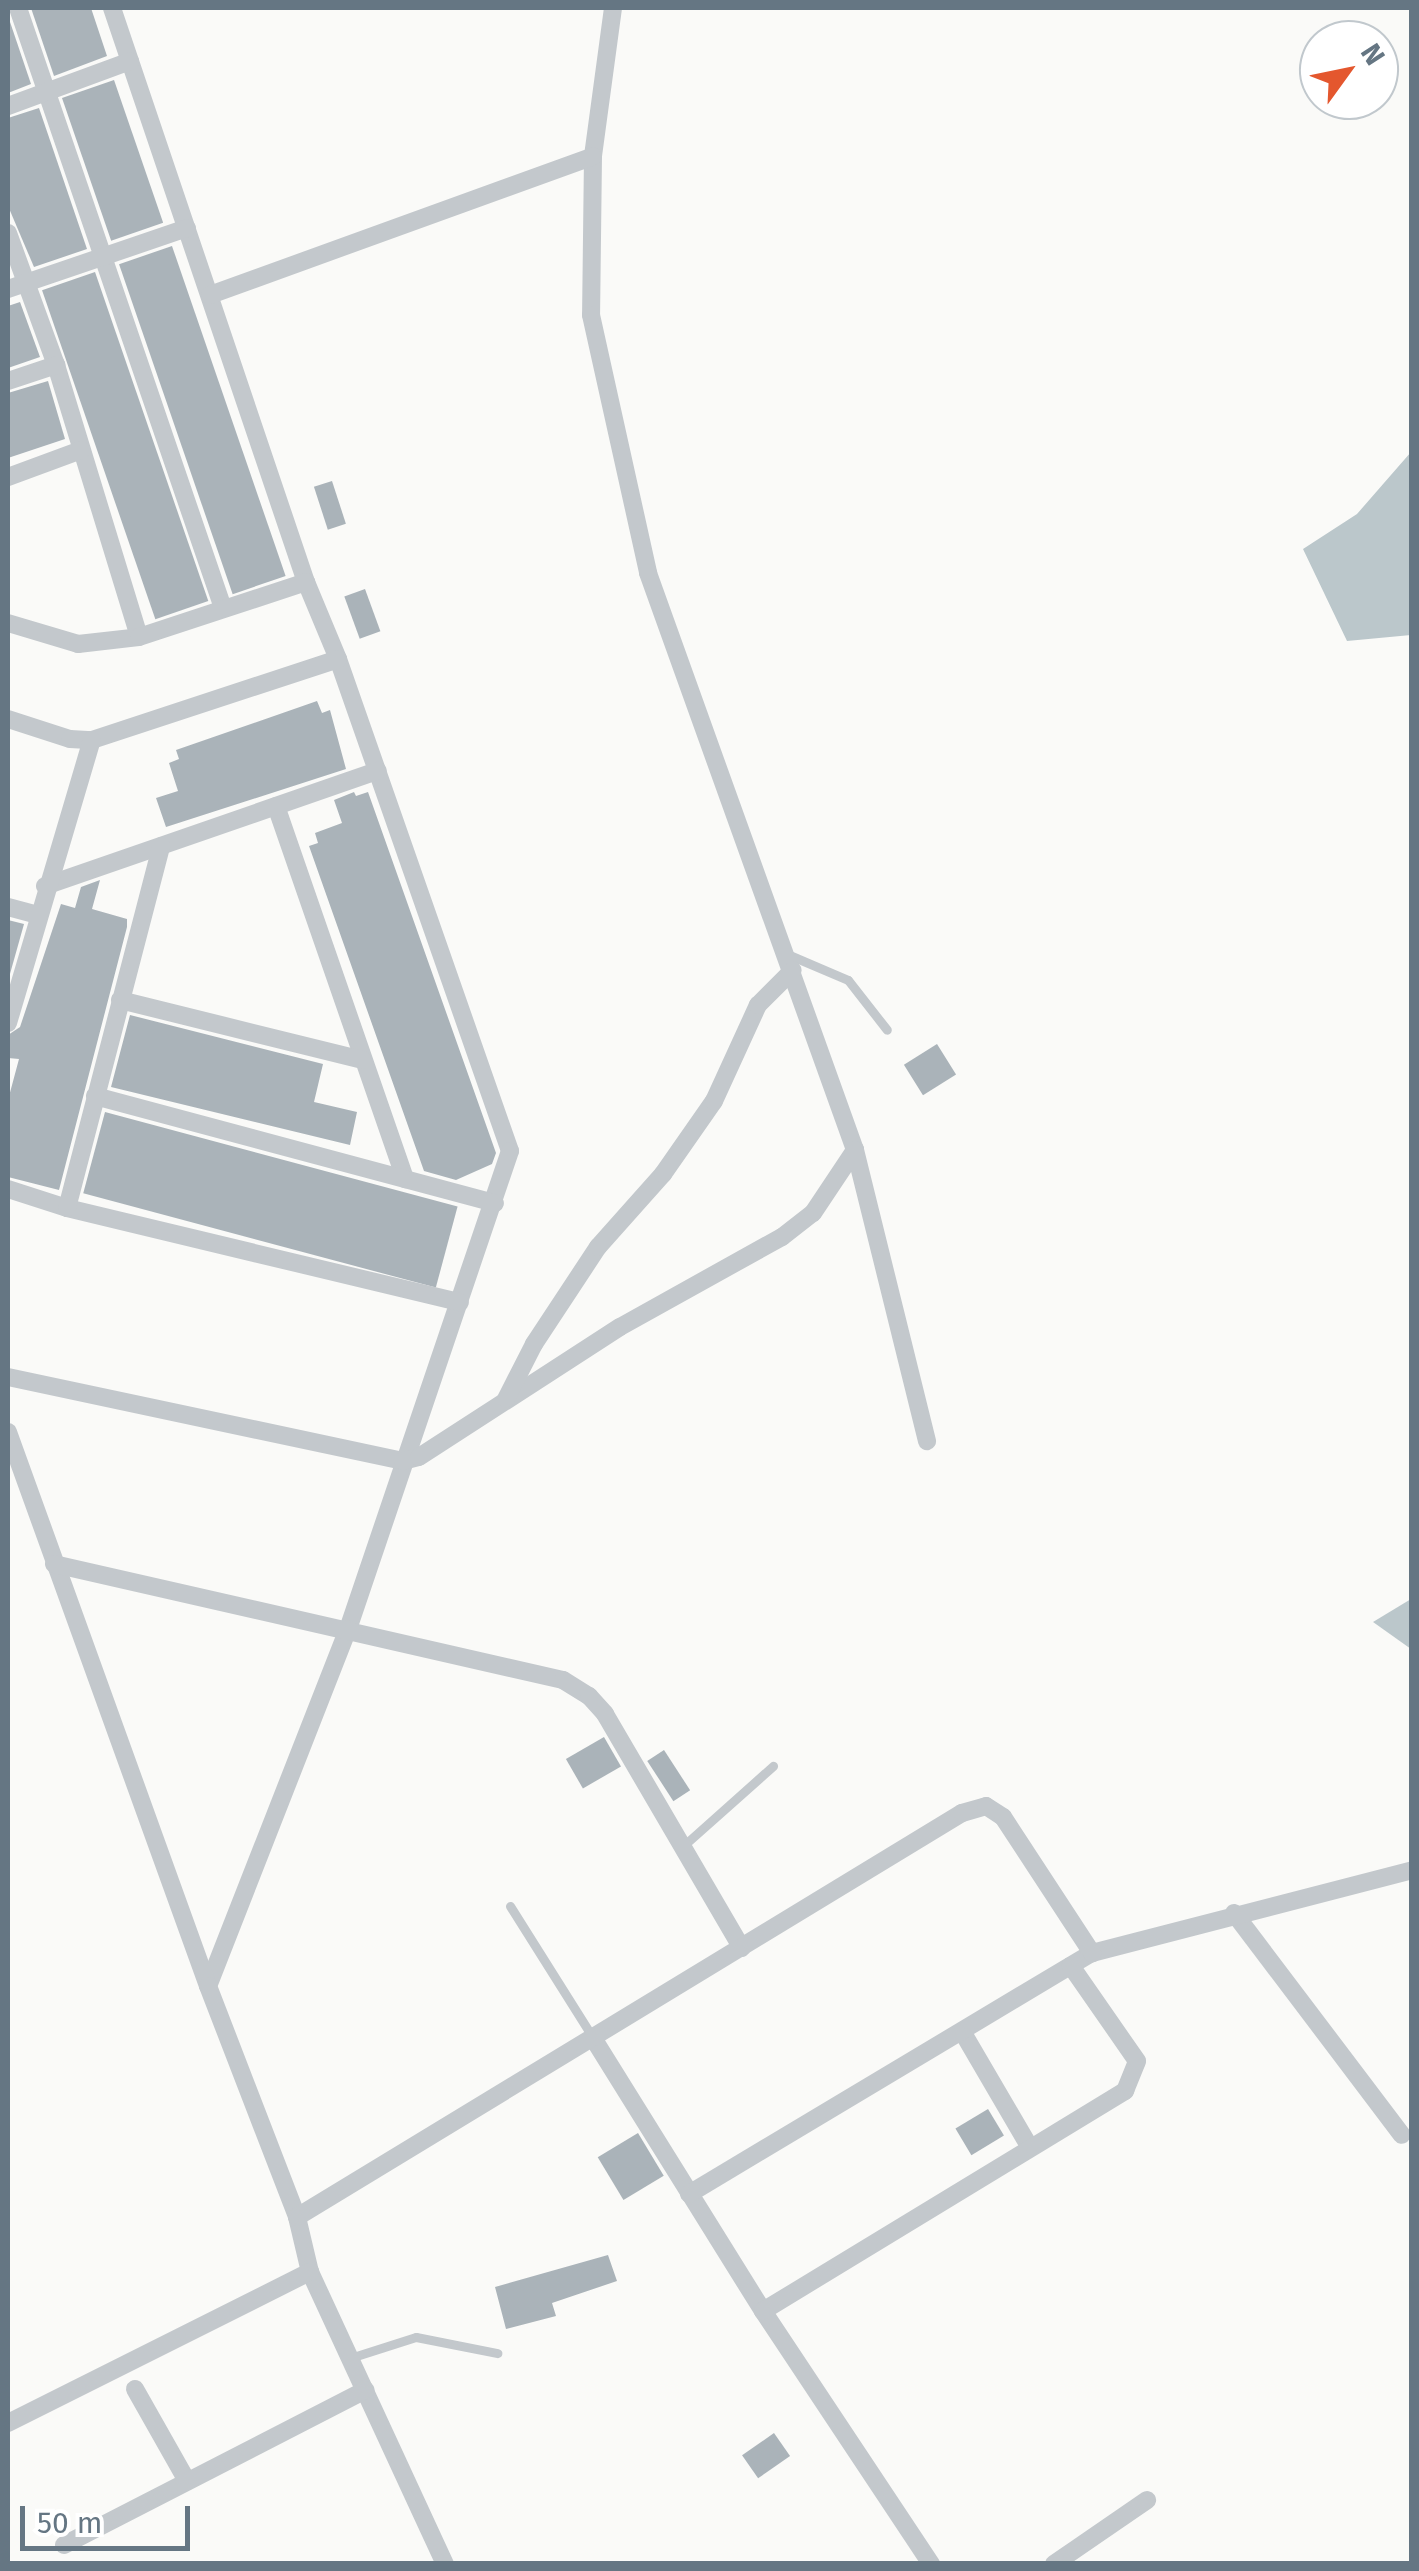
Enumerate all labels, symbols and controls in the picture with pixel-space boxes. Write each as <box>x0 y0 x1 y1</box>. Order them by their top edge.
north arrow <box>1299 20 1399 120</box>
text: N <box>1354 38 1392 71</box>
scale bar <box>25 2486 195 2548</box>
text: 50 m <box>37 2505 102 2541</box>

